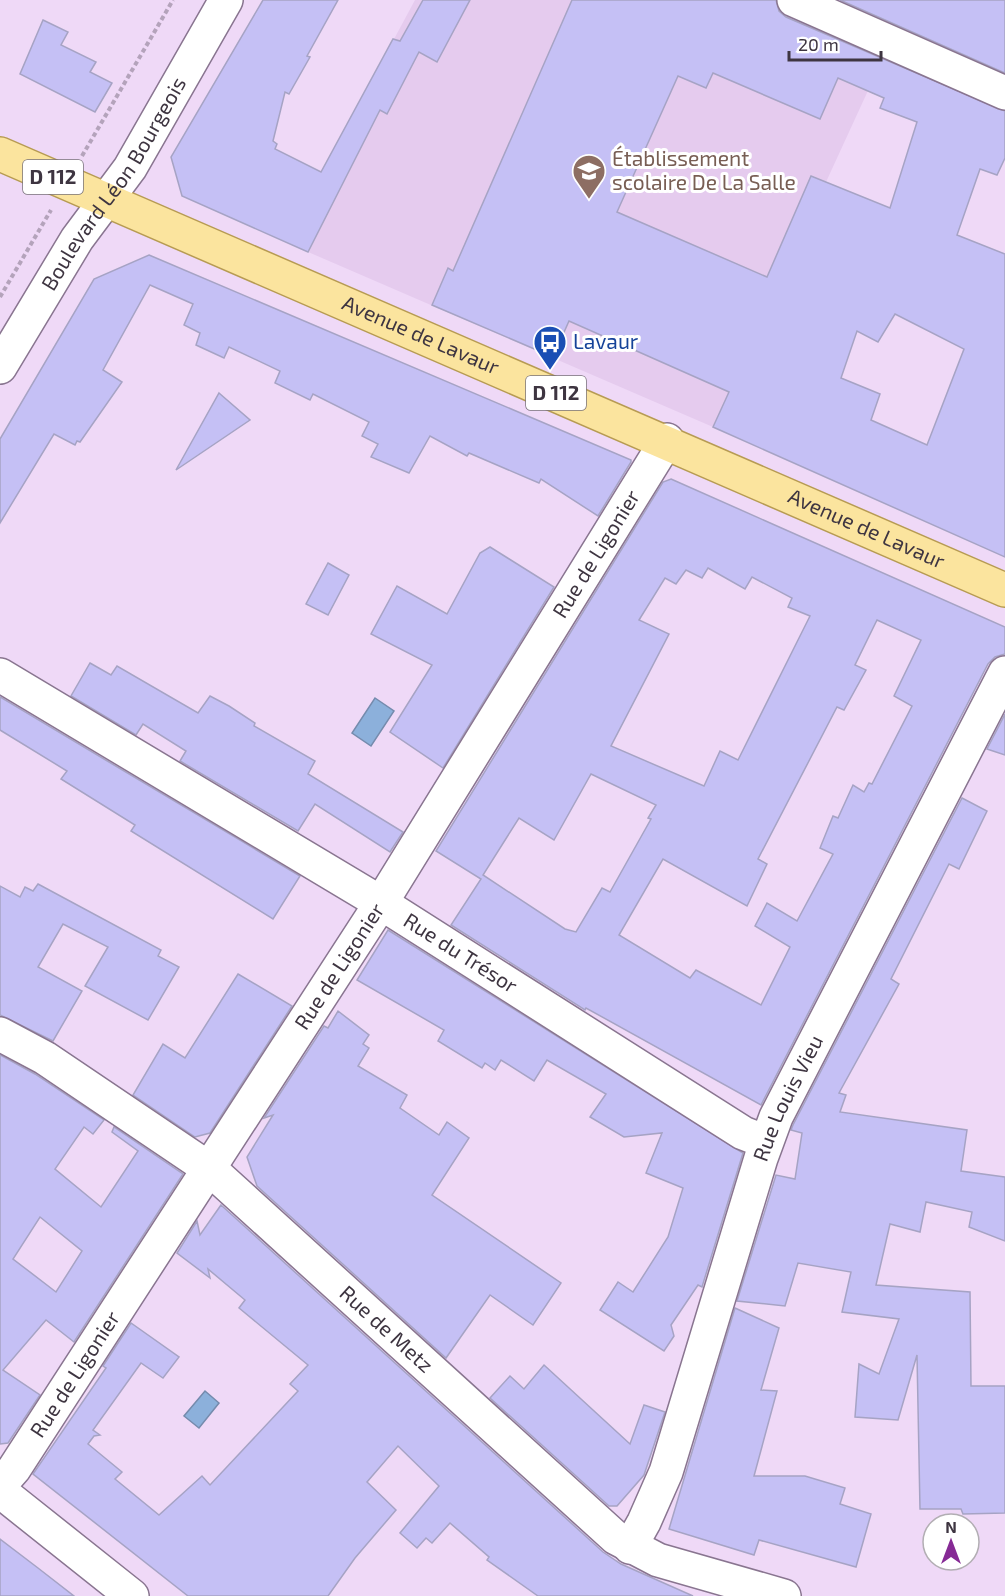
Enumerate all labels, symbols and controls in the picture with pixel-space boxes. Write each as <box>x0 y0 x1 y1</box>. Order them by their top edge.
scale bar <box>789 24 880 62</box>
text: 20 m <box>798 33 839 55</box>
street label: Boulevard Léon Bourgeois <box>35 72 190 294</box>
place label: Établissement scolaire De La Salle <box>612 145 796 194</box>
school or university icon: Établissement scolaire De La Salle <box>571 153 607 200</box>
road number: D 112 <box>23 160 83 194</box>
street label: Avenue de Lavaur <box>339 289 504 379</box>
bus stop icon: Lavaur <box>532 324 568 371</box>
place label: Lavaur <box>573 328 639 353</box>
road number: D 112 <box>526 376 586 410</box>
street label: Avenue de Lavaur <box>785 482 950 573</box>
street label: Rue de Ligonier <box>546 484 644 622</box>
street label: Rue de Ligonier <box>288 897 389 1034</box>
street label: Rue du Trésor <box>400 907 523 998</box>
street label: Rue Louis Vieu <box>747 1030 827 1164</box>
street label: Rue de Metz <box>335 1279 439 1377</box>
street label: Rue de Ligonier <box>24 1305 125 1442</box>
north arrow <box>921 1512 981 1572</box>
text: N <box>945 1517 957 1536</box>

